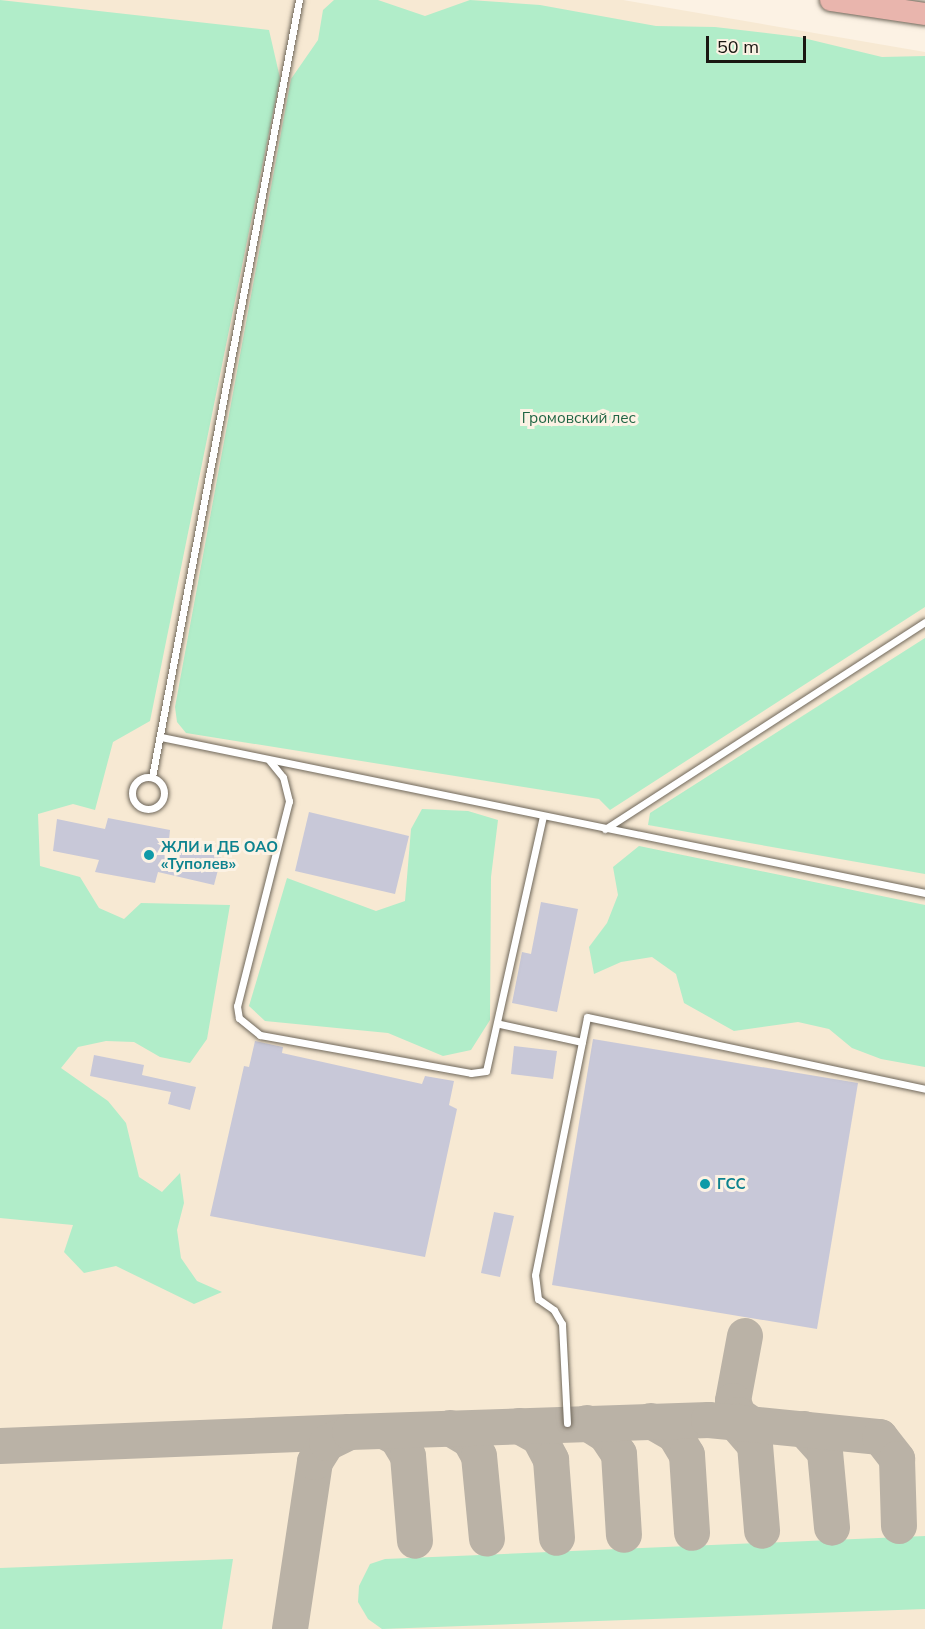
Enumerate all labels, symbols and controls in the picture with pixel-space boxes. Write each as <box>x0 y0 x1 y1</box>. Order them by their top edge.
scale bar <box>709 24 810 62</box>
text: 50 m <box>717 35 759 58</box>
park label: Громовский лес <box>522 409 636 427</box>
place label: ЖЛИ и ДБ ОАО «Туполев» <box>161 837 278 872</box>
marker: ЖЛИ и ДБ ОАО «Туполев» <box>142 848 156 862</box>
place label: ГСС <box>717 1175 746 1193</box>
marker: ГСС <box>698 1177 712 1191</box>

